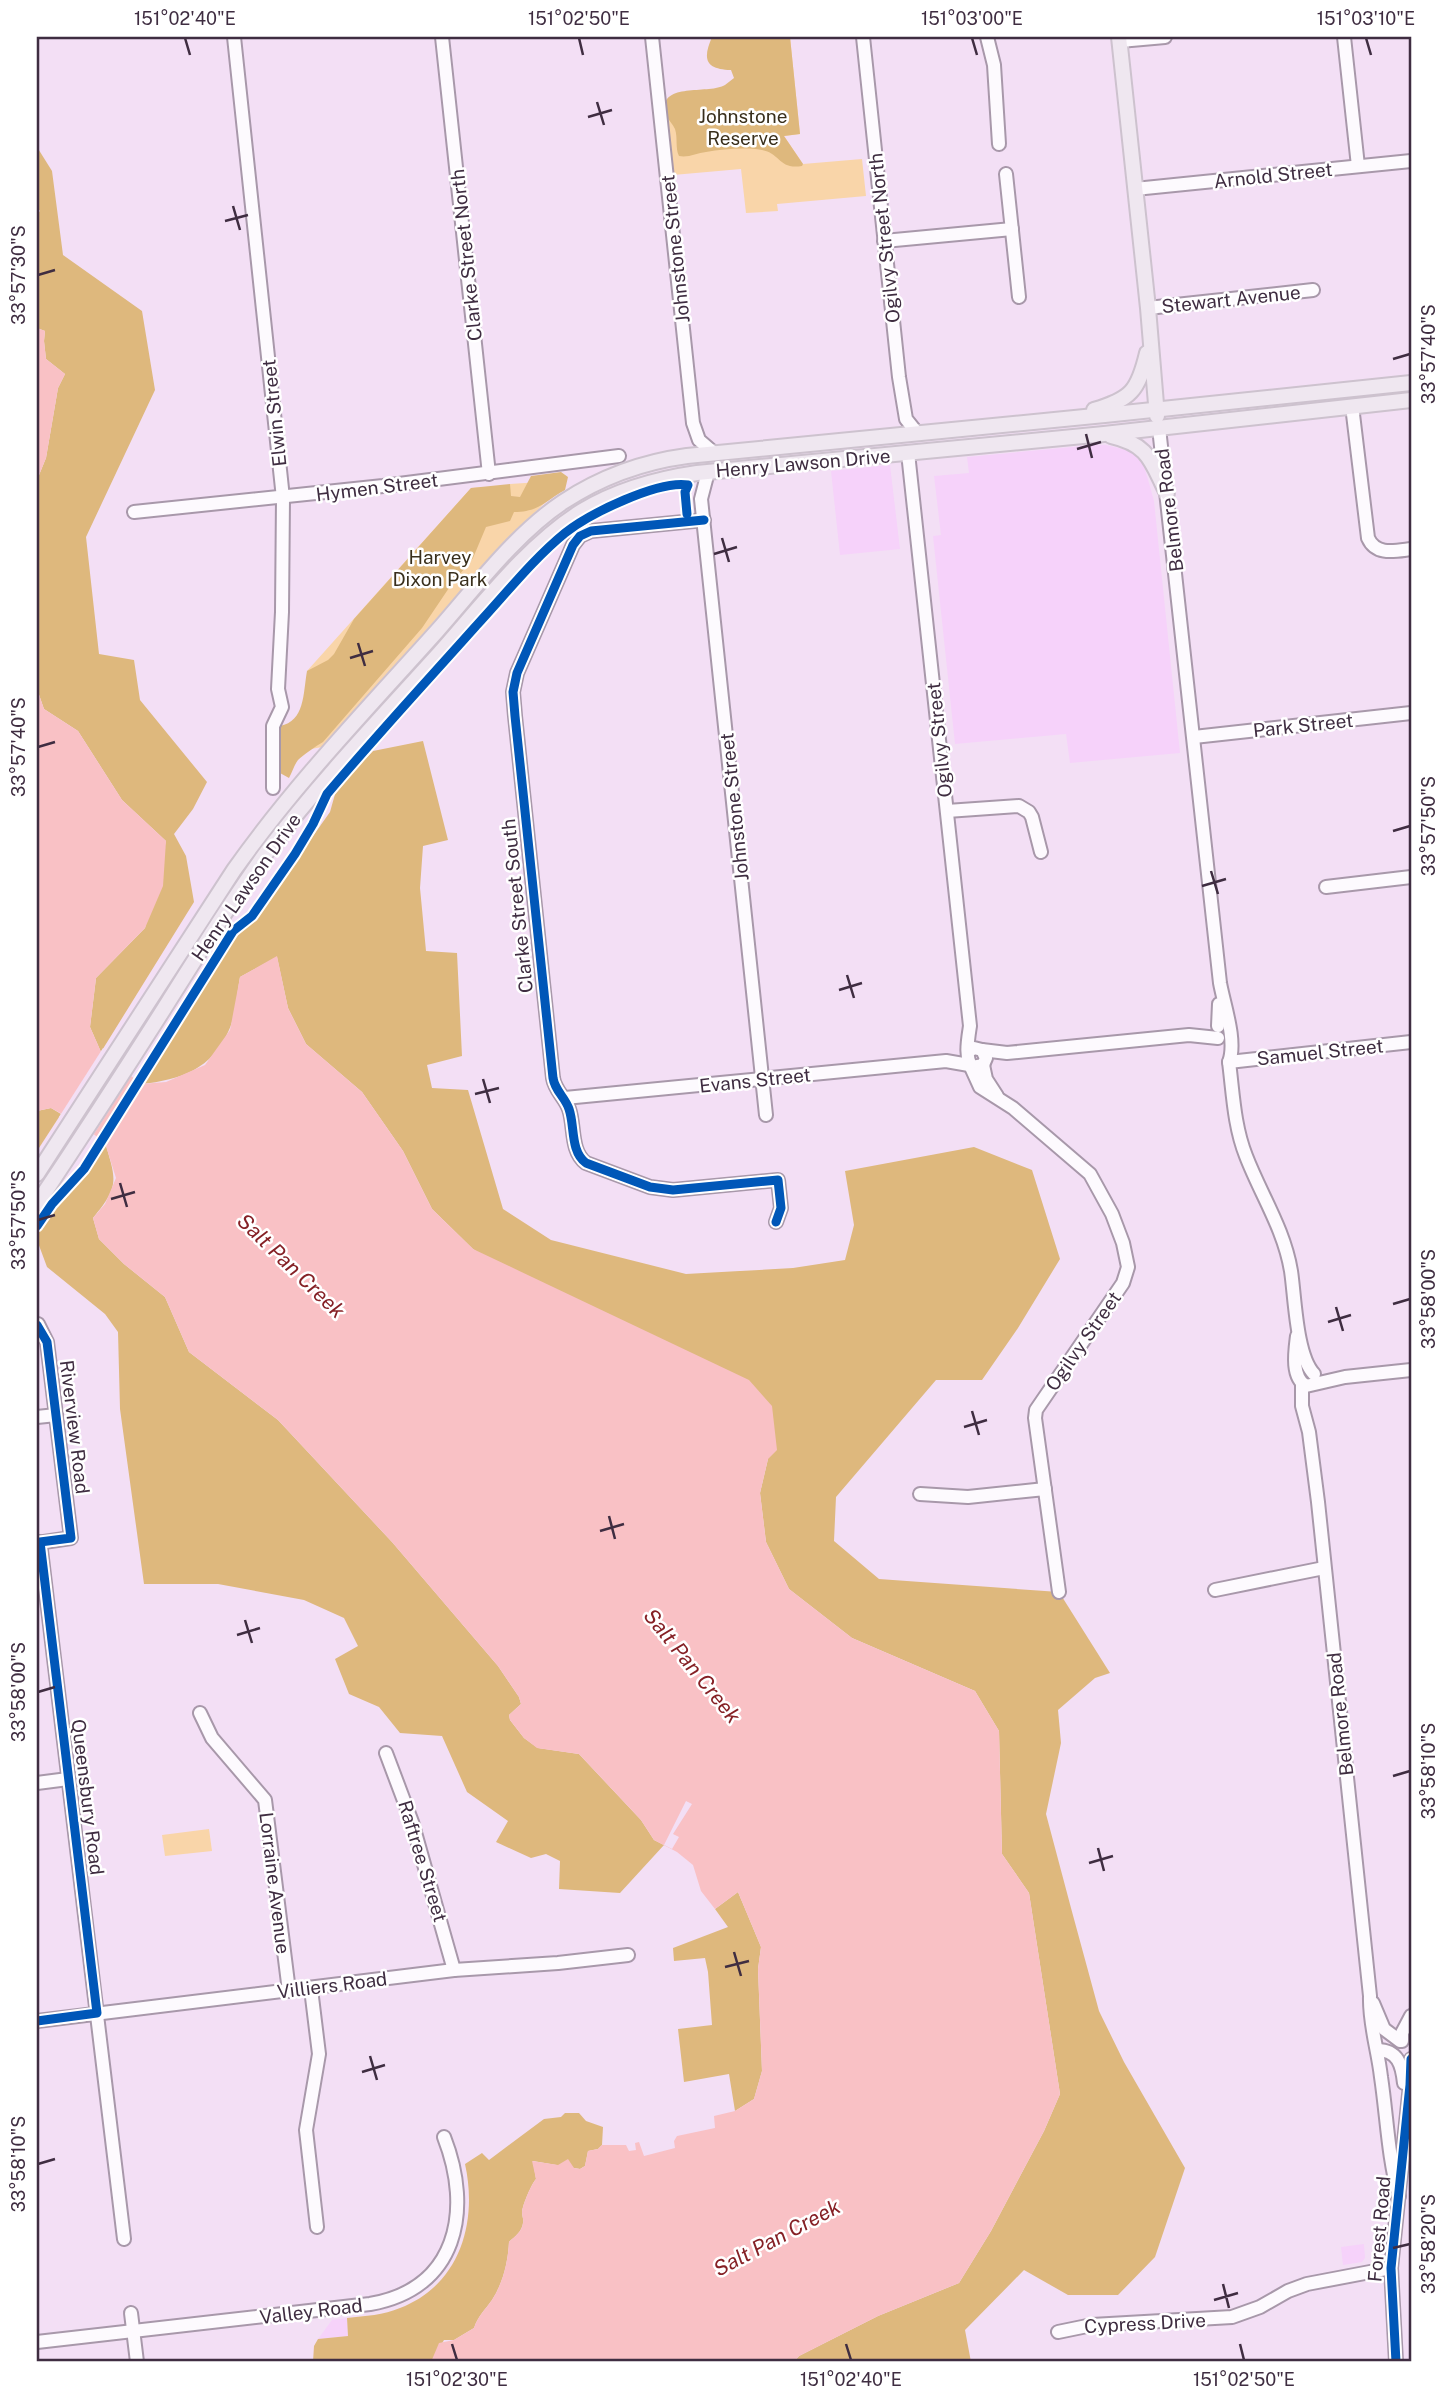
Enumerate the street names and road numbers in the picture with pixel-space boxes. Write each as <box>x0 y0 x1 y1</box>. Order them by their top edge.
street label: Ogilvy Street North <box>864 152 904 324</box>
street label: Arnold Street <box>1212 158 1334 192</box>
street label: Clarke Street North <box>446 168 486 342</box>
street label: Johnstone Street <box>656 174 694 324</box>
street label: Stewart Avenue <box>1160 281 1302 317</box>
street label: Elwin Street <box>257 358 291 468</box>
street label: Henry Lawson Drive <box>715 444 891 482</box>
street label: Belmore Road <box>1151 447 1187 573</box>
street label: Hymen Street <box>315 469 439 505</box>
street label: Ogilvy Street <box>922 681 956 799</box>
street label: Park Street <box>1252 709 1354 741</box>
street label: Johnstone Street <box>715 732 753 882</box>
street label: Henry Lawson Drive <box>187 809 305 965</box>
street label: Clarke Street South <box>497 818 537 994</box>
street label: Samuel Street <box>1256 1034 1384 1070</box>
street label: Evans Street <box>698 1063 812 1097</box>
street label: Ogilvy Street <box>1041 1287 1125 1395</box>
street label: Riverview Road <box>56 1359 94 1495</box>
street label: Belmore Road <box>1323 1651 1357 1777</box>
street label: Queensbury Road <box>68 1718 108 1876</box>
street label: Raftree Street <box>394 1798 452 1924</box>
street label: Lorraine Avenue <box>255 1811 295 1955</box>
street label: Villiers Road <box>276 1967 388 2003</box>
street label: Forest Road <box>1363 2175 1395 2283</box>
street label: Valley Road <box>258 2294 364 2328</box>
street label: Cypress Drive <box>1084 2309 1206 2337</box>

